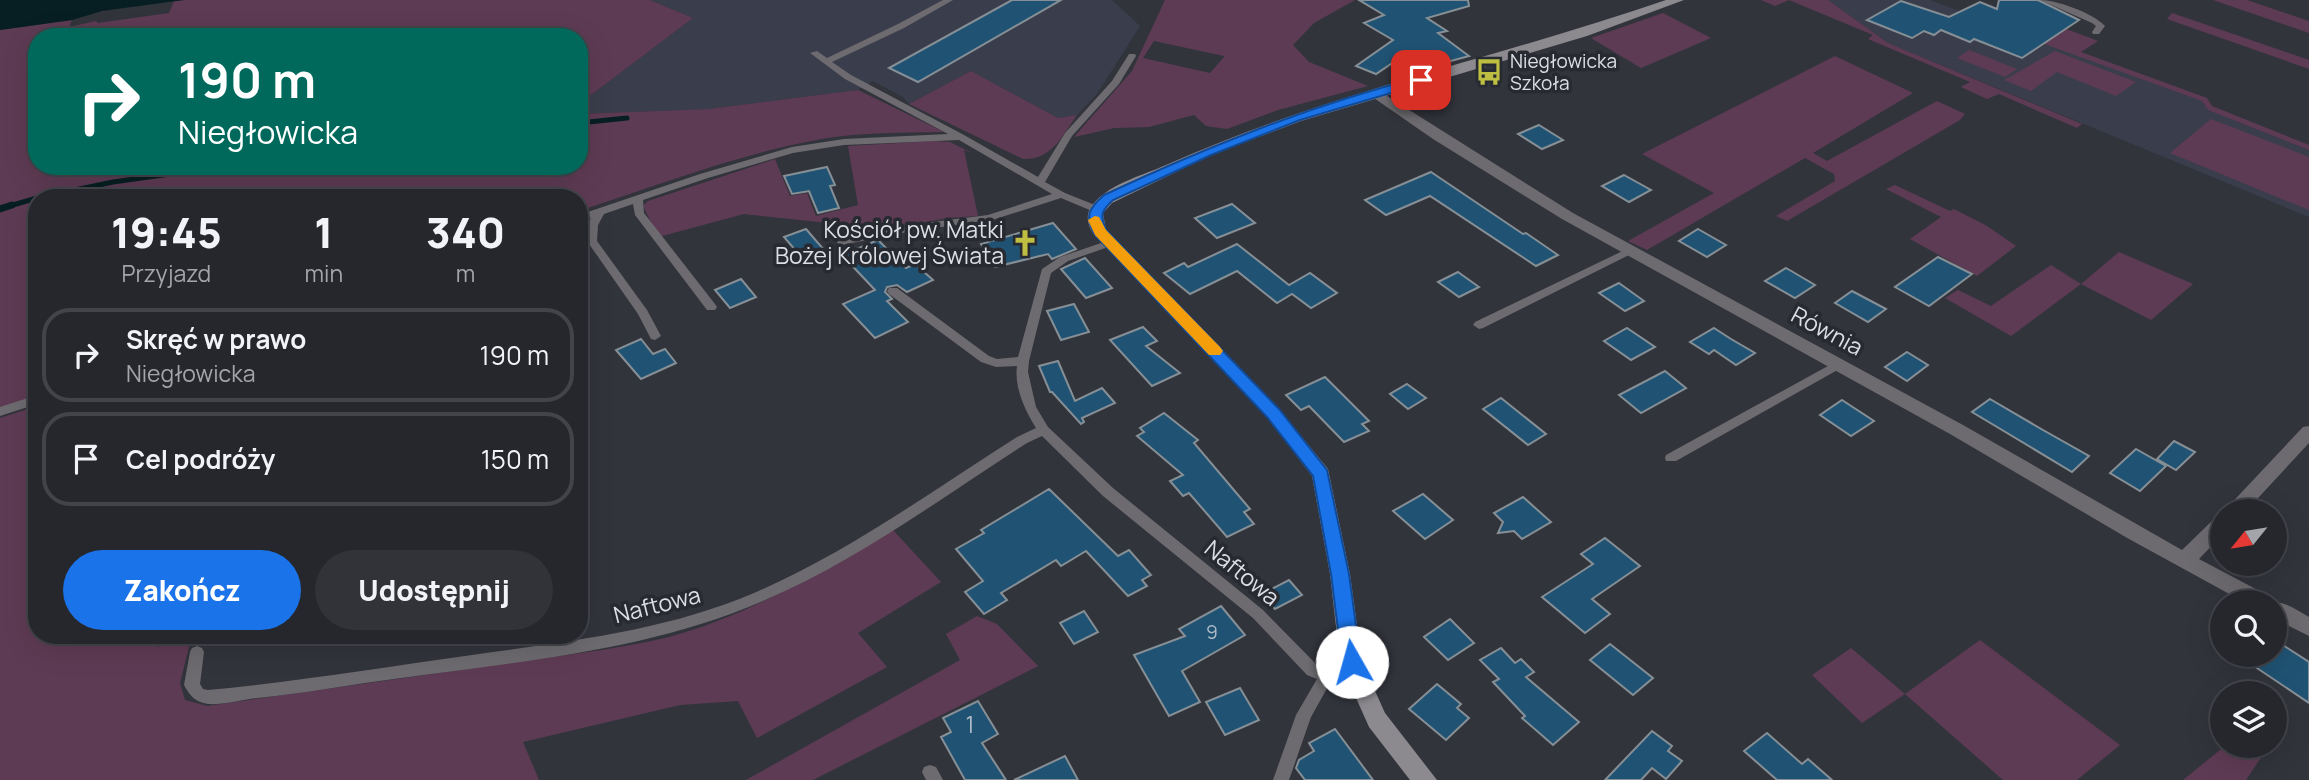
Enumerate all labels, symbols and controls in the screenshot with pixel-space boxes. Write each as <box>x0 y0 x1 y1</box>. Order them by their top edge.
text: 190 m <box>178 46 316 113</box>
place label: Niegłowicka Szkoła <box>1510 48 1617 96</box>
pin <box>1391 50 1451 110</box>
icon: right <box>63 56 154 147</box>
bus stop icon: Niegłowicka Szkoła <box>1474 57 1504 87</box>
icon: arrive <box>1402 61 1440 99</box>
text: Niegłowicka <box>178 110 358 154</box>
text: 19:45 <box>111 203 222 261</box>
text: 1 <box>314 203 333 261</box>
text: 340 <box>426 203 505 261</box>
place label: Kościół pw. Matki Bożej Królowej Świata <box>775 213 1004 271</box>
church icon: Kościół pw. Matki Bożej Królowej Świata <box>1010 228 1040 258</box>
text: Przyjazd <box>122 257 211 289</box>
text: min <box>305 257 343 289</box>
text: m <box>456 257 475 289</box>
street label: Równia <box>1786 298 1869 362</box>
text: Skręć w prawo <box>126 321 306 357</box>
icon: right <box>67 336 105 374</box>
text: 190 m <box>480 337 549 373</box>
text: Niegłowicka <box>126 357 255 389</box>
icon: arrive <box>67 440 105 478</box>
text: Cel podróży <box>126 441 275 477</box>
text: 150 m <box>481 441 549 477</box>
north arrow <box>2210 499 2287 576</box>
map controls <box>2210 499 2287 758</box>
street label: Naftowa <box>1198 532 1287 612</box>
button: Zakończ <box>63 550 301 630</box>
button: Udostępnij <box>315 550 553 630</box>
street label: Naftowa <box>610 578 703 630</box>
button: search <box>2210 590 2287 667</box>
house number: 9 <box>1206 619 1218 645</box>
position arrow <box>1315 625 1389 699</box>
button: layers <box>2210 681 2287 758</box>
house number: 1 <box>966 708 974 740</box>

